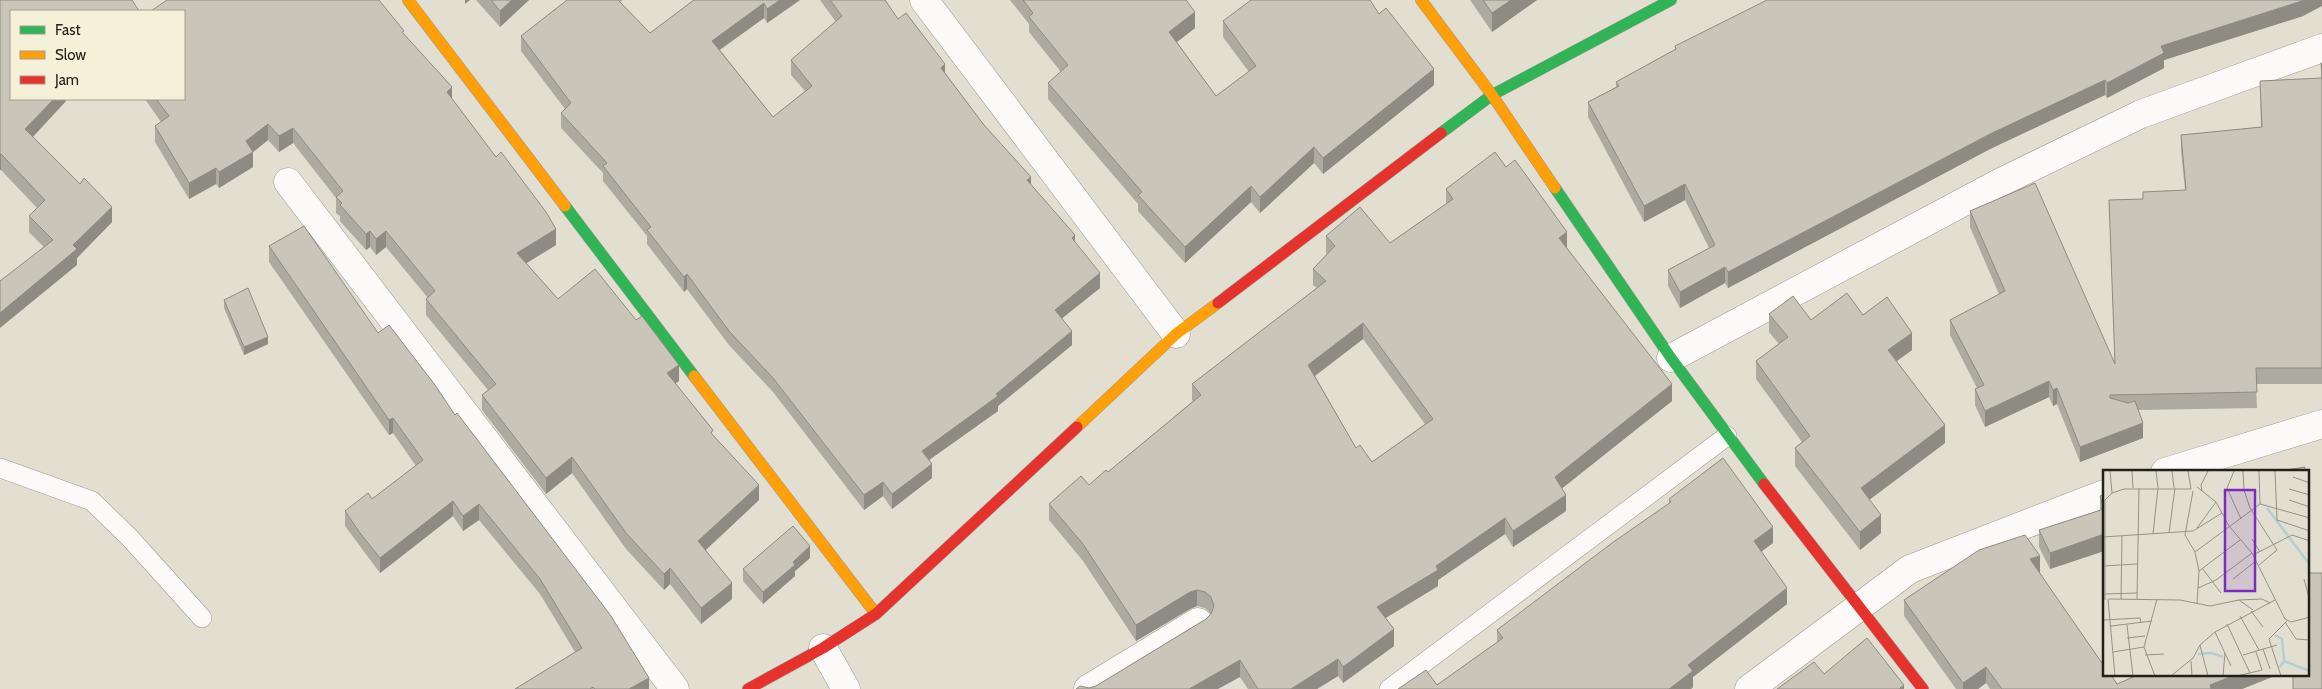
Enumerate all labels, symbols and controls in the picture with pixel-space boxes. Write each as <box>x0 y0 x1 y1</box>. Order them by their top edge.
legend <box>10 10 185 100</box>
text: Fast <box>55 21 80 39</box>
text: Slow <box>55 46 86 64</box>
text: Jam <box>54 71 79 89</box>
inset map <box>2103 470 2310 676</box>

